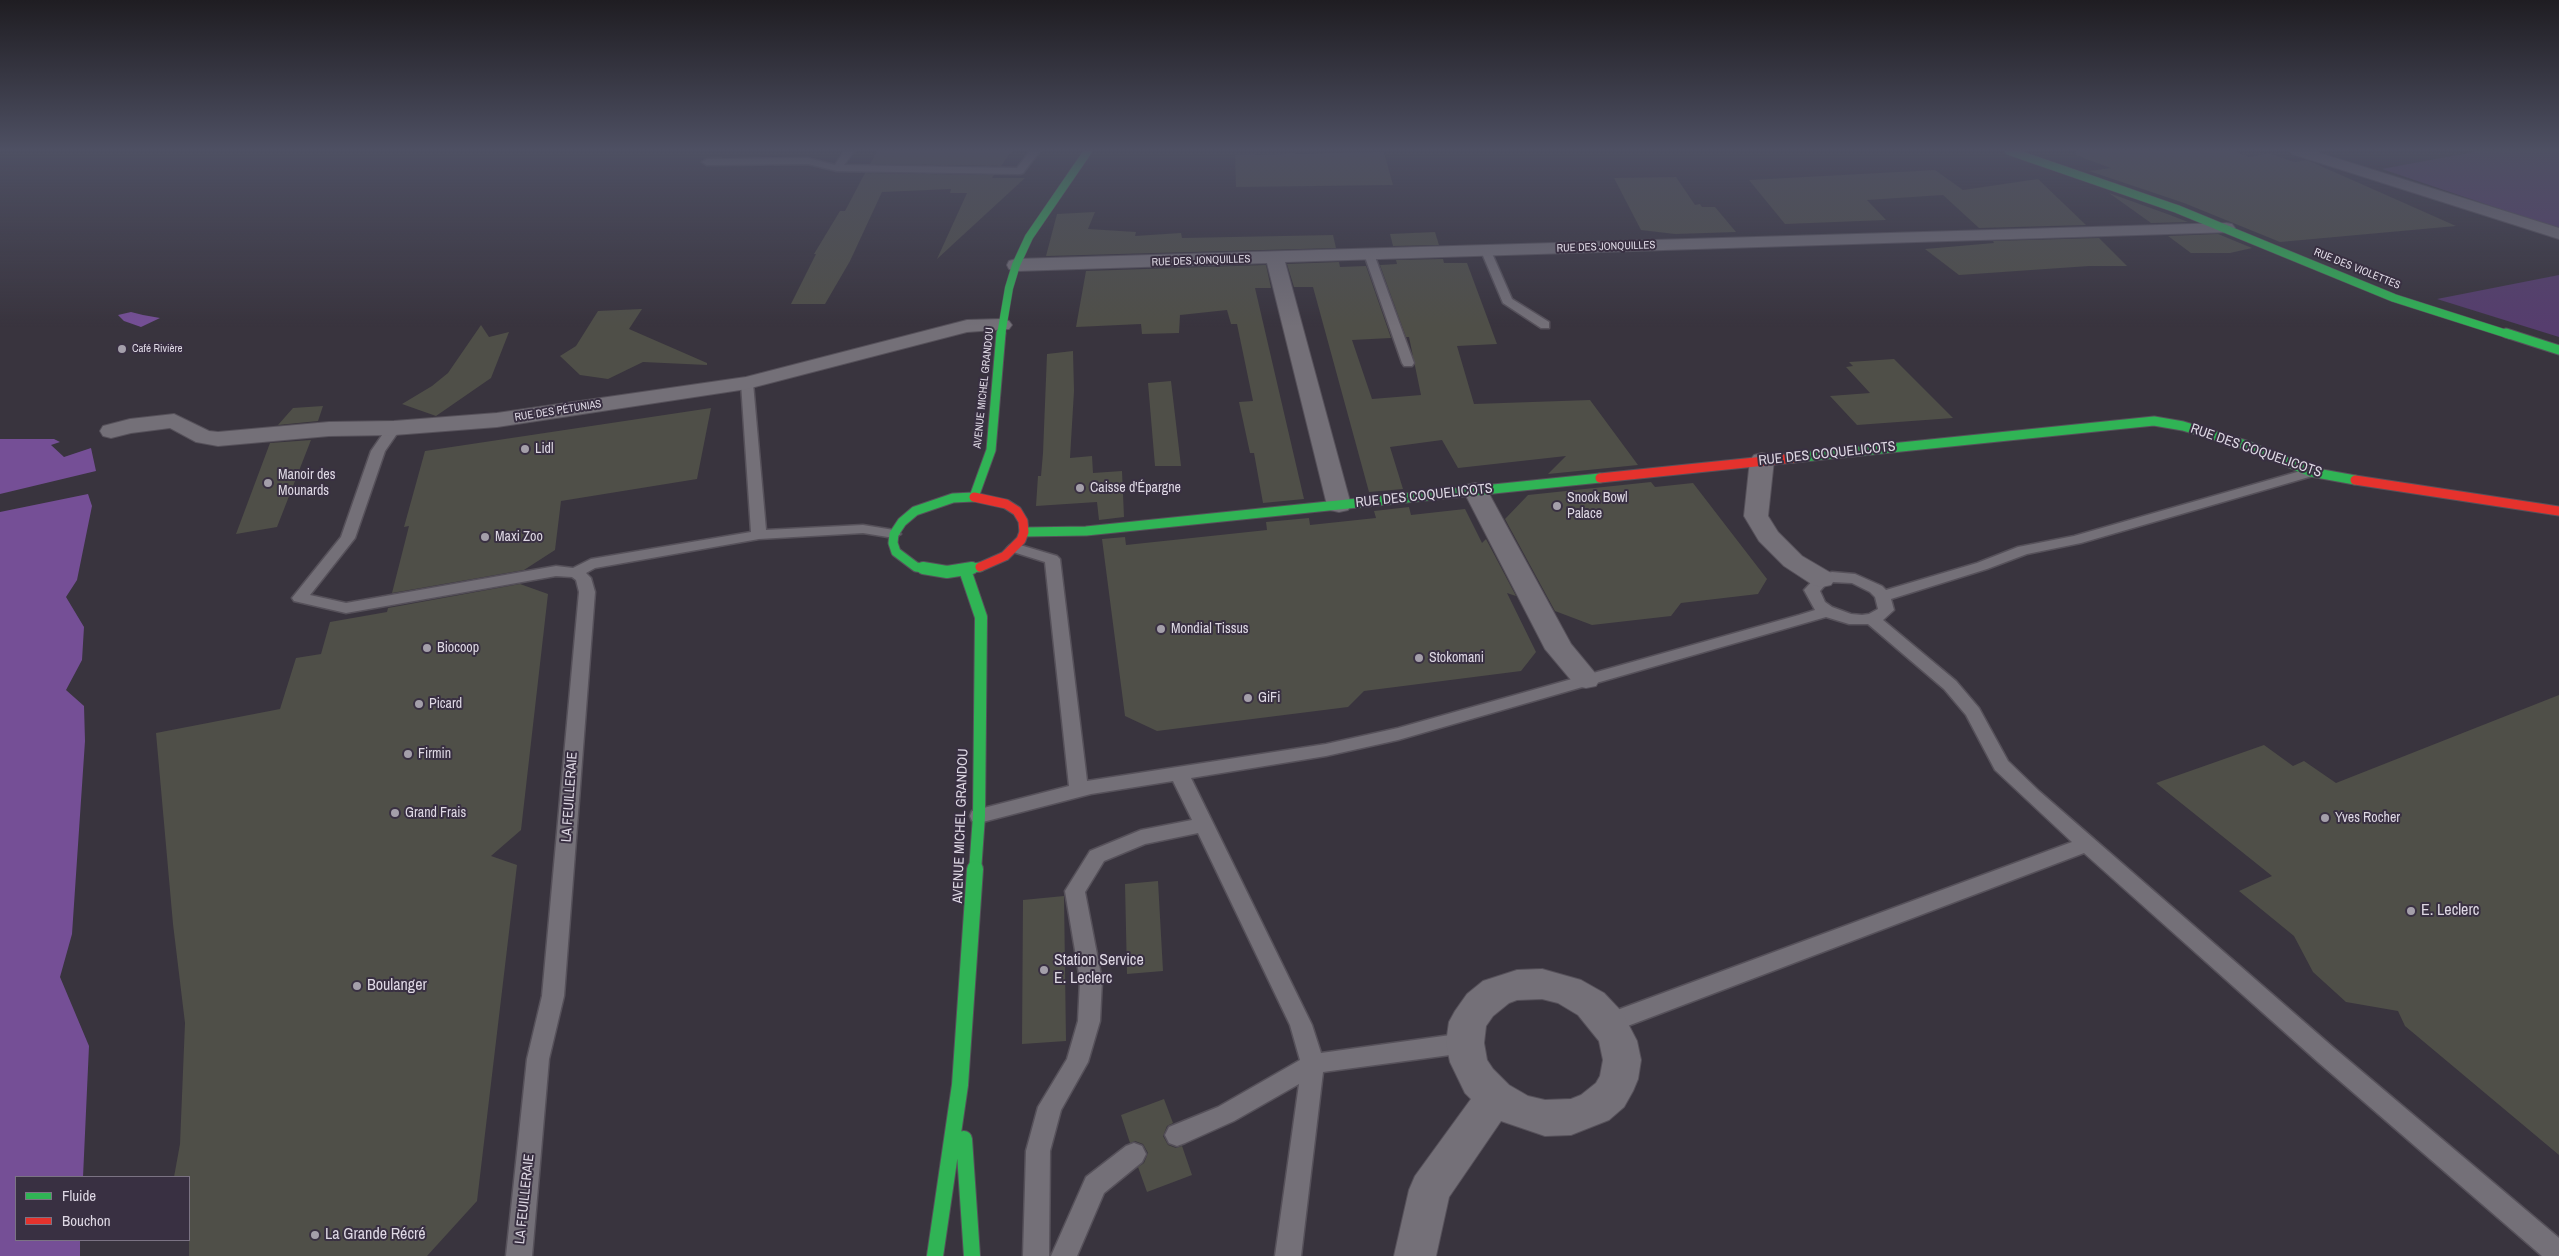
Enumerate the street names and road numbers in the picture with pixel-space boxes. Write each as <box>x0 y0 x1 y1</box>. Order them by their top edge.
street label: RUE DES JONQUILLES <box>1556 239 1656 255</box>
street label: RUE DES VIOLETTES <box>2312 246 2402 292</box>
street label: RUE DES JONQUILLES <box>1151 253 1251 269</box>
street label: AVENUE MICHEL GRANDOU <box>971 327 997 449</box>
street label: RUE DES PÉTUNIAS <box>514 398 602 424</box>
street label: RUE DES COQUELICOTS <box>2188 421 2324 481</box>
street label: RUE DES COQUELICOTS <box>1758 438 1896 470</box>
street label: RUE DES COQUELICOTS <box>1355 480 1493 512</box>
street label: AVENUE MICHEL GRANDOU <box>950 748 972 904</box>
street label: LA FEUILLERAIE <box>558 751 582 843</box>
street label: LA FEUILLERAIE <box>512 1153 538 1245</box>

